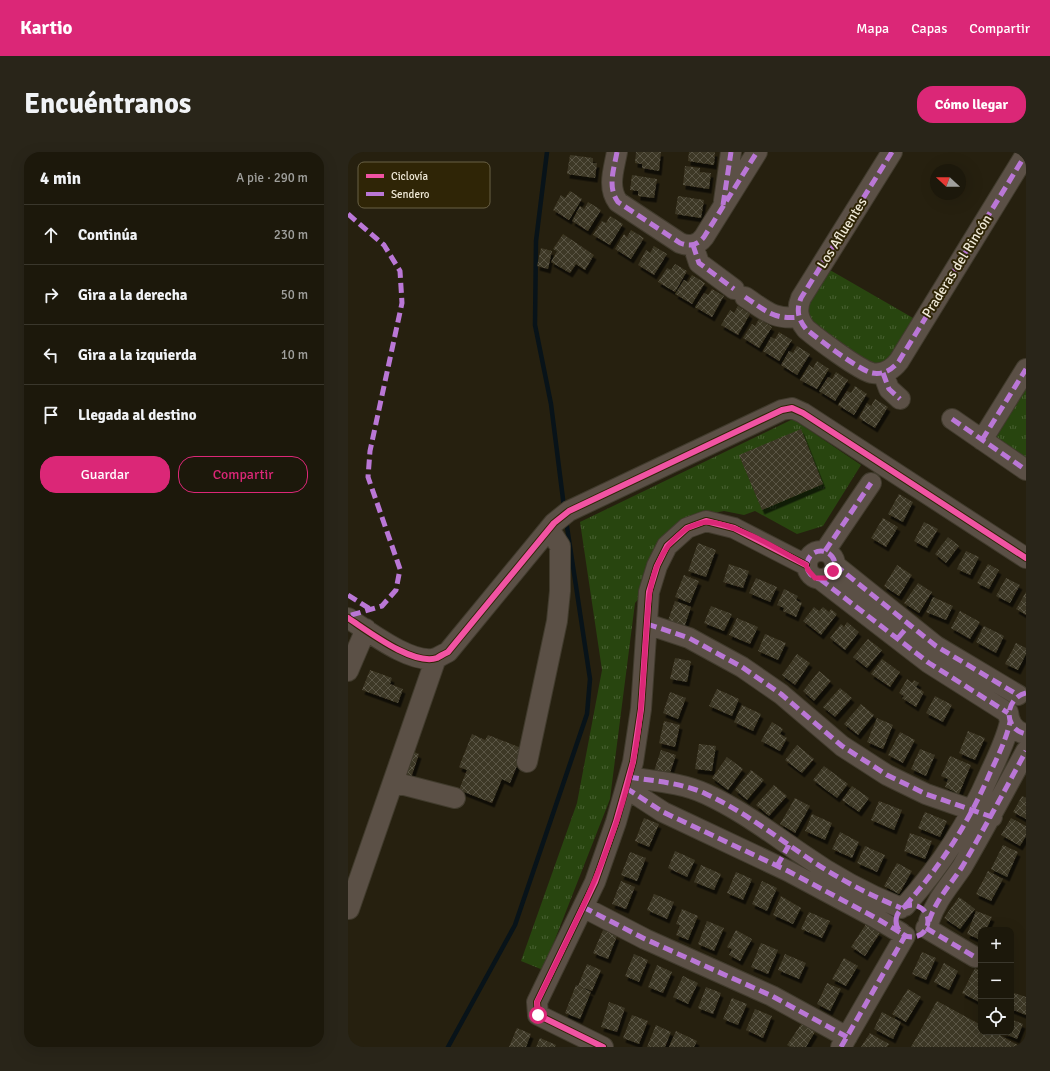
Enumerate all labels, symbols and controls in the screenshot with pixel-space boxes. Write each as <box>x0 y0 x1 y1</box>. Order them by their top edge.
text: Kartio <box>20 16 73 40</box>
text: Mapa <box>856 20 889 37</box>
text: Capas <box>911 20 947 37</box>
text: Compartir <box>969 20 1030 37</box>
button: Cómo llegar <box>917 86 1026 123</box>
text: Encuéntranos <box>24 87 191 121</box>
legend <box>358 162 490 208</box>
north arrow <box>930 164 966 200</box>
text: 4 min <box>40 168 81 189</box>
text: A pie · 290 m <box>236 170 308 186</box>
text: Ciclovía <box>391 170 429 183</box>
text: Sendero <box>391 188 430 201</box>
street label: Los Afluentes <box>813 194 871 272</box>
street label: Praderas del Rincón <box>918 211 996 321</box>
icon: ahead <box>40 224 62 246</box>
text: Continúa <box>78 226 137 244</box>
text: 230 m <box>274 227 308 243</box>
icon: right <box>40 284 62 306</box>
text: Gira a la derecha <box>78 286 188 304</box>
text: 50 m <box>281 287 308 303</box>
icon: left <box>40 344 62 366</box>
text: Gira a la izquierda <box>78 346 197 364</box>
text: 10 m <box>281 347 308 363</box>
icon: arrive <box>40 404 62 426</box>
text: Llegada al destino <box>78 406 197 424</box>
button: Guardar <box>40 456 170 493</box>
button: Compartir <box>178 456 308 493</box>
route end <box>824 562 842 580</box>
map controls <box>978 927 1014 1035</box>
button: + <box>978 927 1014 963</box>
button: − <box>978 963 1014 999</box>
button: locate <box>978 999 1014 1035</box>
route start <box>529 1006 547 1024</box>

